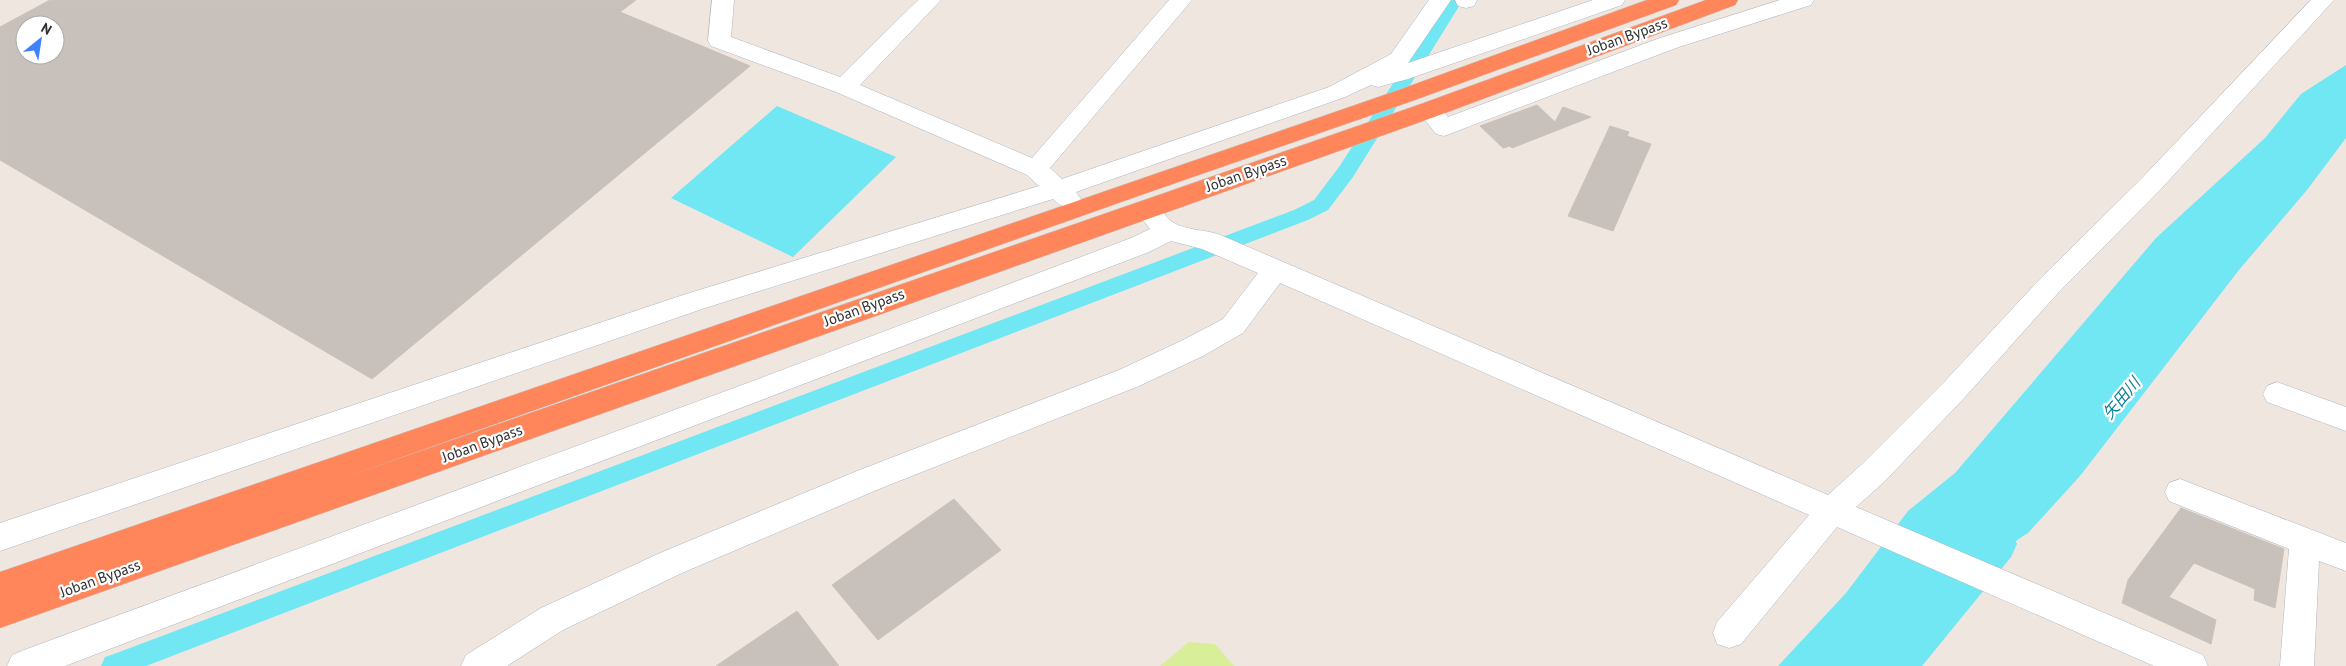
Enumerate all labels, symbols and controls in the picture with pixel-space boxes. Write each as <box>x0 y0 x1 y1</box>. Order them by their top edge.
street label: Joban Bypass <box>1583 13 1670 60</box>
north arrow <box>15 15 65 65</box>
text: N <box>38 19 55 39</box>
street label: Joban Bypass <box>1202 150 1289 196</box>
street label: Joban Bypass <box>820 284 907 331</box>
water label: 矢田川 <box>2098 372 2145 423</box>
street label: Joban Bypass <box>438 420 525 467</box>
street label: Joban Bypass <box>56 555 143 602</box>

